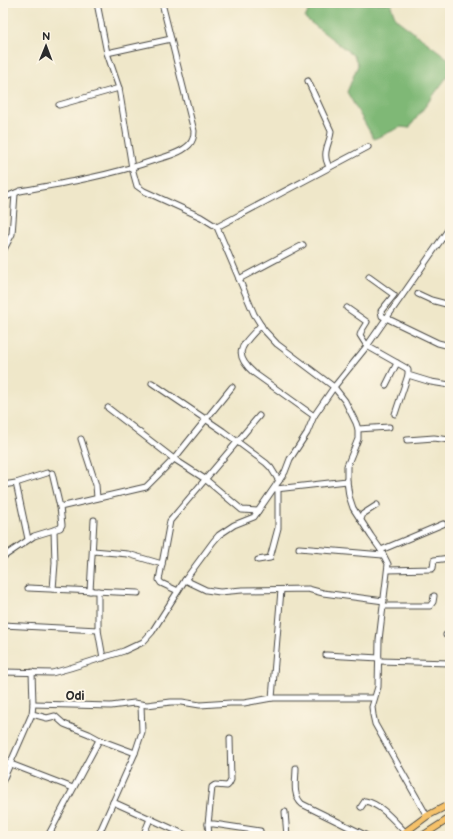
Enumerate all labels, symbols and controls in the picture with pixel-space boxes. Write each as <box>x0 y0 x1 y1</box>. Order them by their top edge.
north arrow <box>26 26 66 66</box>
text: N <box>42 30 50 43</box>
district label: Odi <box>66 689 84 704</box>

